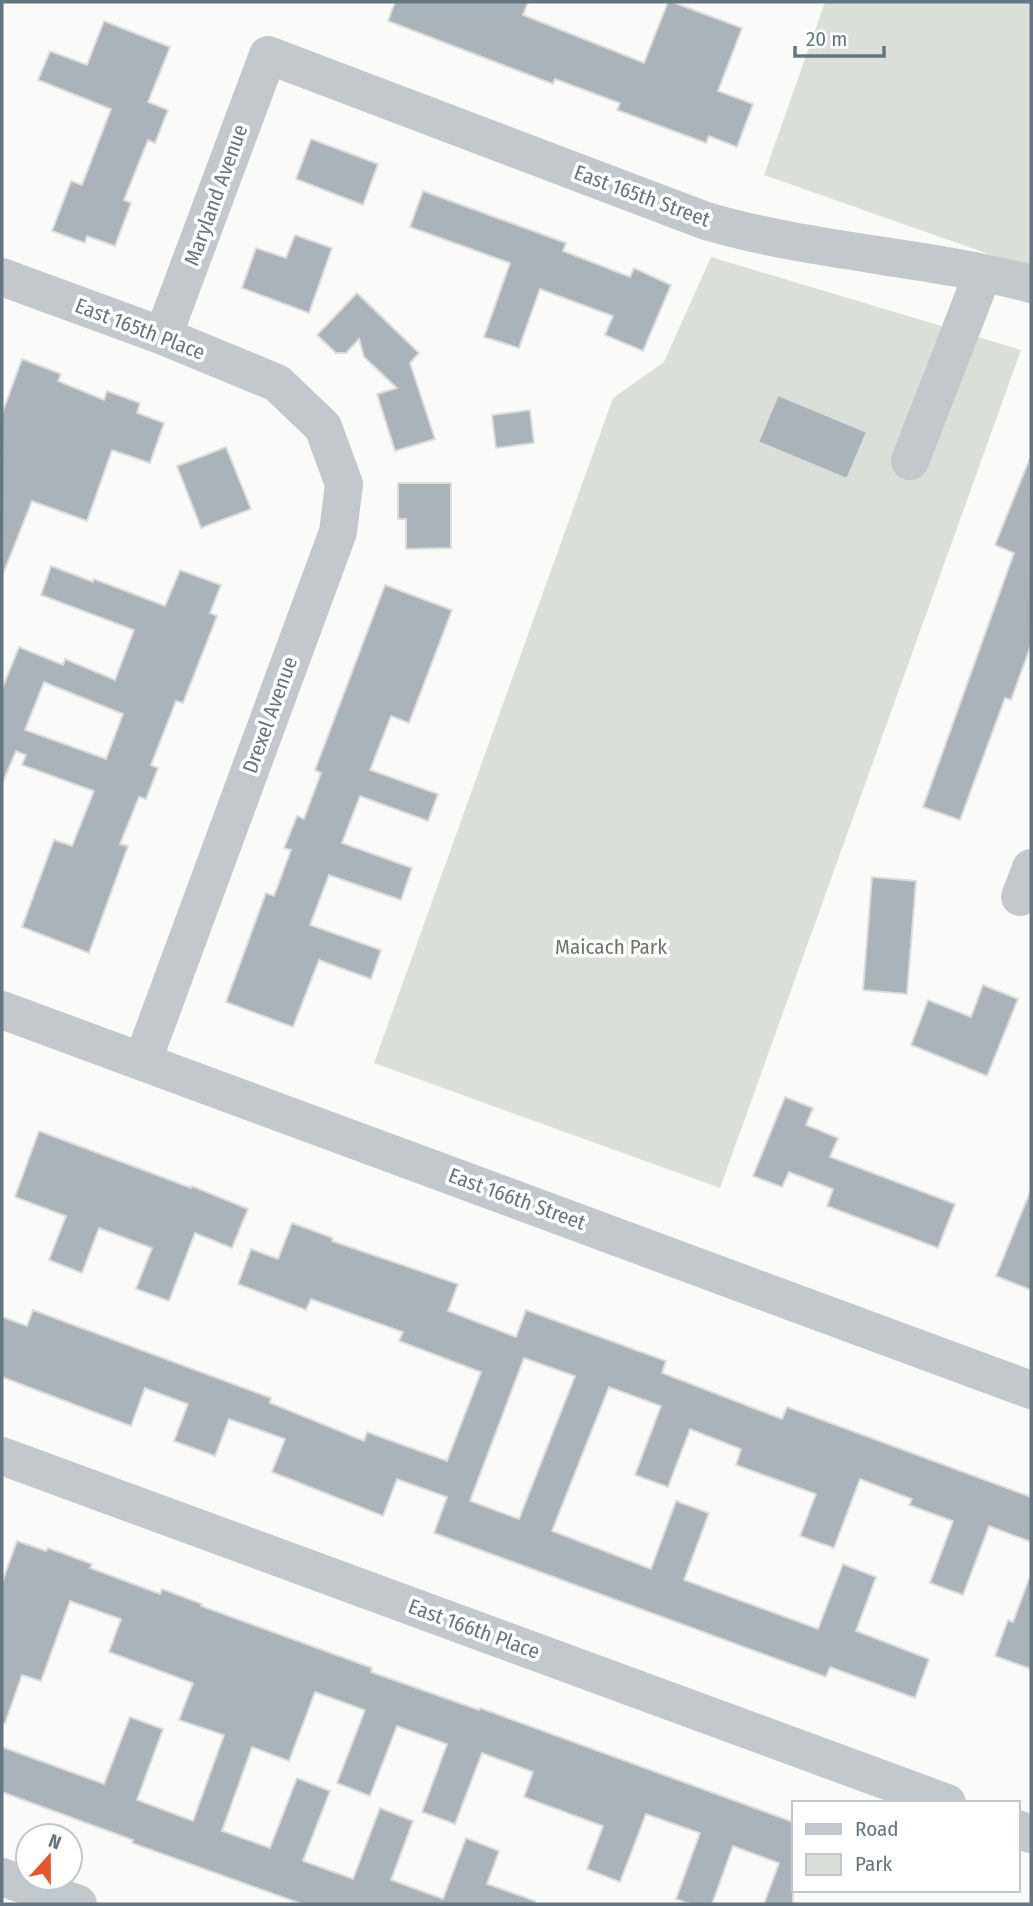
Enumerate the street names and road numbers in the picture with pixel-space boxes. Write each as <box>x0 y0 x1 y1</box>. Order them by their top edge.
street label: Maryland Avenue <box>178 121 254 269</box>
street label: East 165th Street <box>570 159 714 233</box>
street label: East 165th Place <box>71 292 209 366</box>
street label: Drexel Avenue <box>237 653 303 777</box>
street label: East 166th Street <box>445 1162 589 1236</box>
street label: East 166th Place <box>405 1593 543 1665</box>

